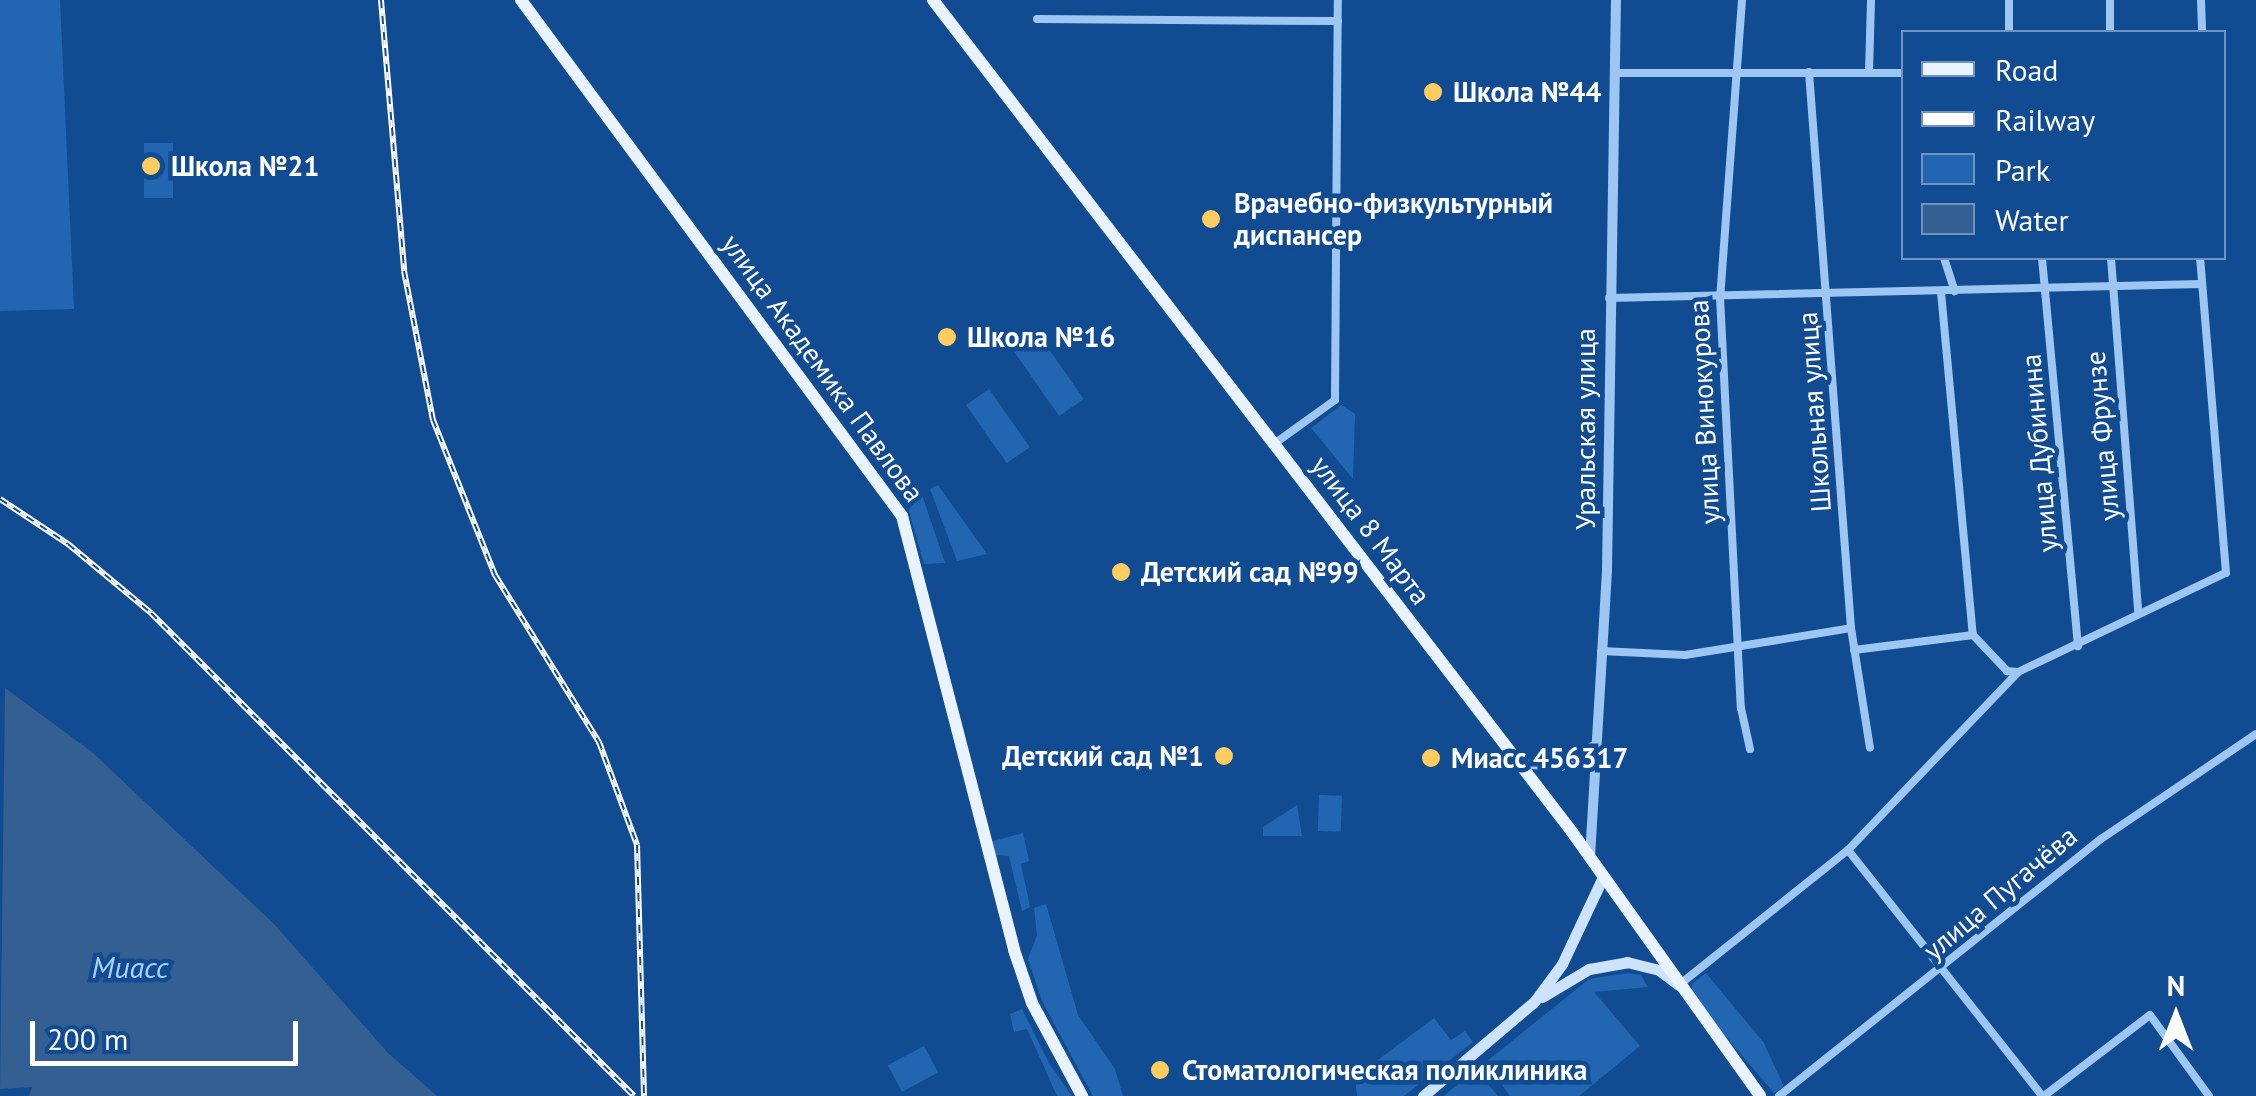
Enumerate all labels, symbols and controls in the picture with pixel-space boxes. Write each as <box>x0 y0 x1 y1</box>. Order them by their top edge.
legend <box>1901 30 2226 260</box>
text: Road <box>1995 50 2059 89</box>
place label: Школа №44 <box>1453 75 1601 109</box>
marker: Школа №44 <box>1422 81 1444 103</box>
text: Railway <box>1995 100 2095 139</box>
place label: Школа №21 <box>171 149 319 183</box>
text: Park <box>1995 150 2050 189</box>
marker: Школа №21 <box>140 155 162 177</box>
place label: Врачебно-физкультурный диспансер <box>1234 186 1553 252</box>
text: Water <box>1995 200 2069 239</box>
marker: Врачебно-физкультурный диспансер <box>1198 206 1224 232</box>
street label: улица Академика Павлова <box>714 227 932 509</box>
street label: улица Винокурова <box>1681 299 1727 525</box>
street label: Школьная улица <box>1790 311 1838 513</box>
place label: Школа №16 <box>967 320 1115 354</box>
marker: Школа №16 <box>936 326 958 348</box>
street label: Уральская улица <box>1568 328 1602 530</box>
street label: улица Фрунзе <box>2078 350 2126 522</box>
street label: улица Дубинина <box>2014 352 2064 554</box>
street label: улица 8 Марта <box>1304 449 1438 611</box>
place label: Детский сад №99 <box>1141 555 1359 589</box>
marker: Детский сад №99 <box>1110 561 1132 583</box>
place label: Детский сад №1 <box>1002 739 1204 773</box>
place label: Миасс 456317 <box>1451 741 1629 775</box>
marker: Детский сад №1 <box>1213 745 1235 767</box>
marker: Миасс 456317 <box>1420 747 1442 769</box>
street label: улица Пугачёва <box>1916 819 2084 967</box>
water label: Миасс <box>92 949 168 985</box>
north arrow <box>2126 966 2226 1066</box>
text: N <box>2167 967 2185 1004</box>
scale bar <box>35 1001 302 1063</box>
text: 200 m <box>47 1019 128 1058</box>
place label: Стоматологическая поликлиника <box>1182 1053 1587 1087</box>
marker: Стоматологическая поликлиника <box>1147 1057 1173 1083</box>

